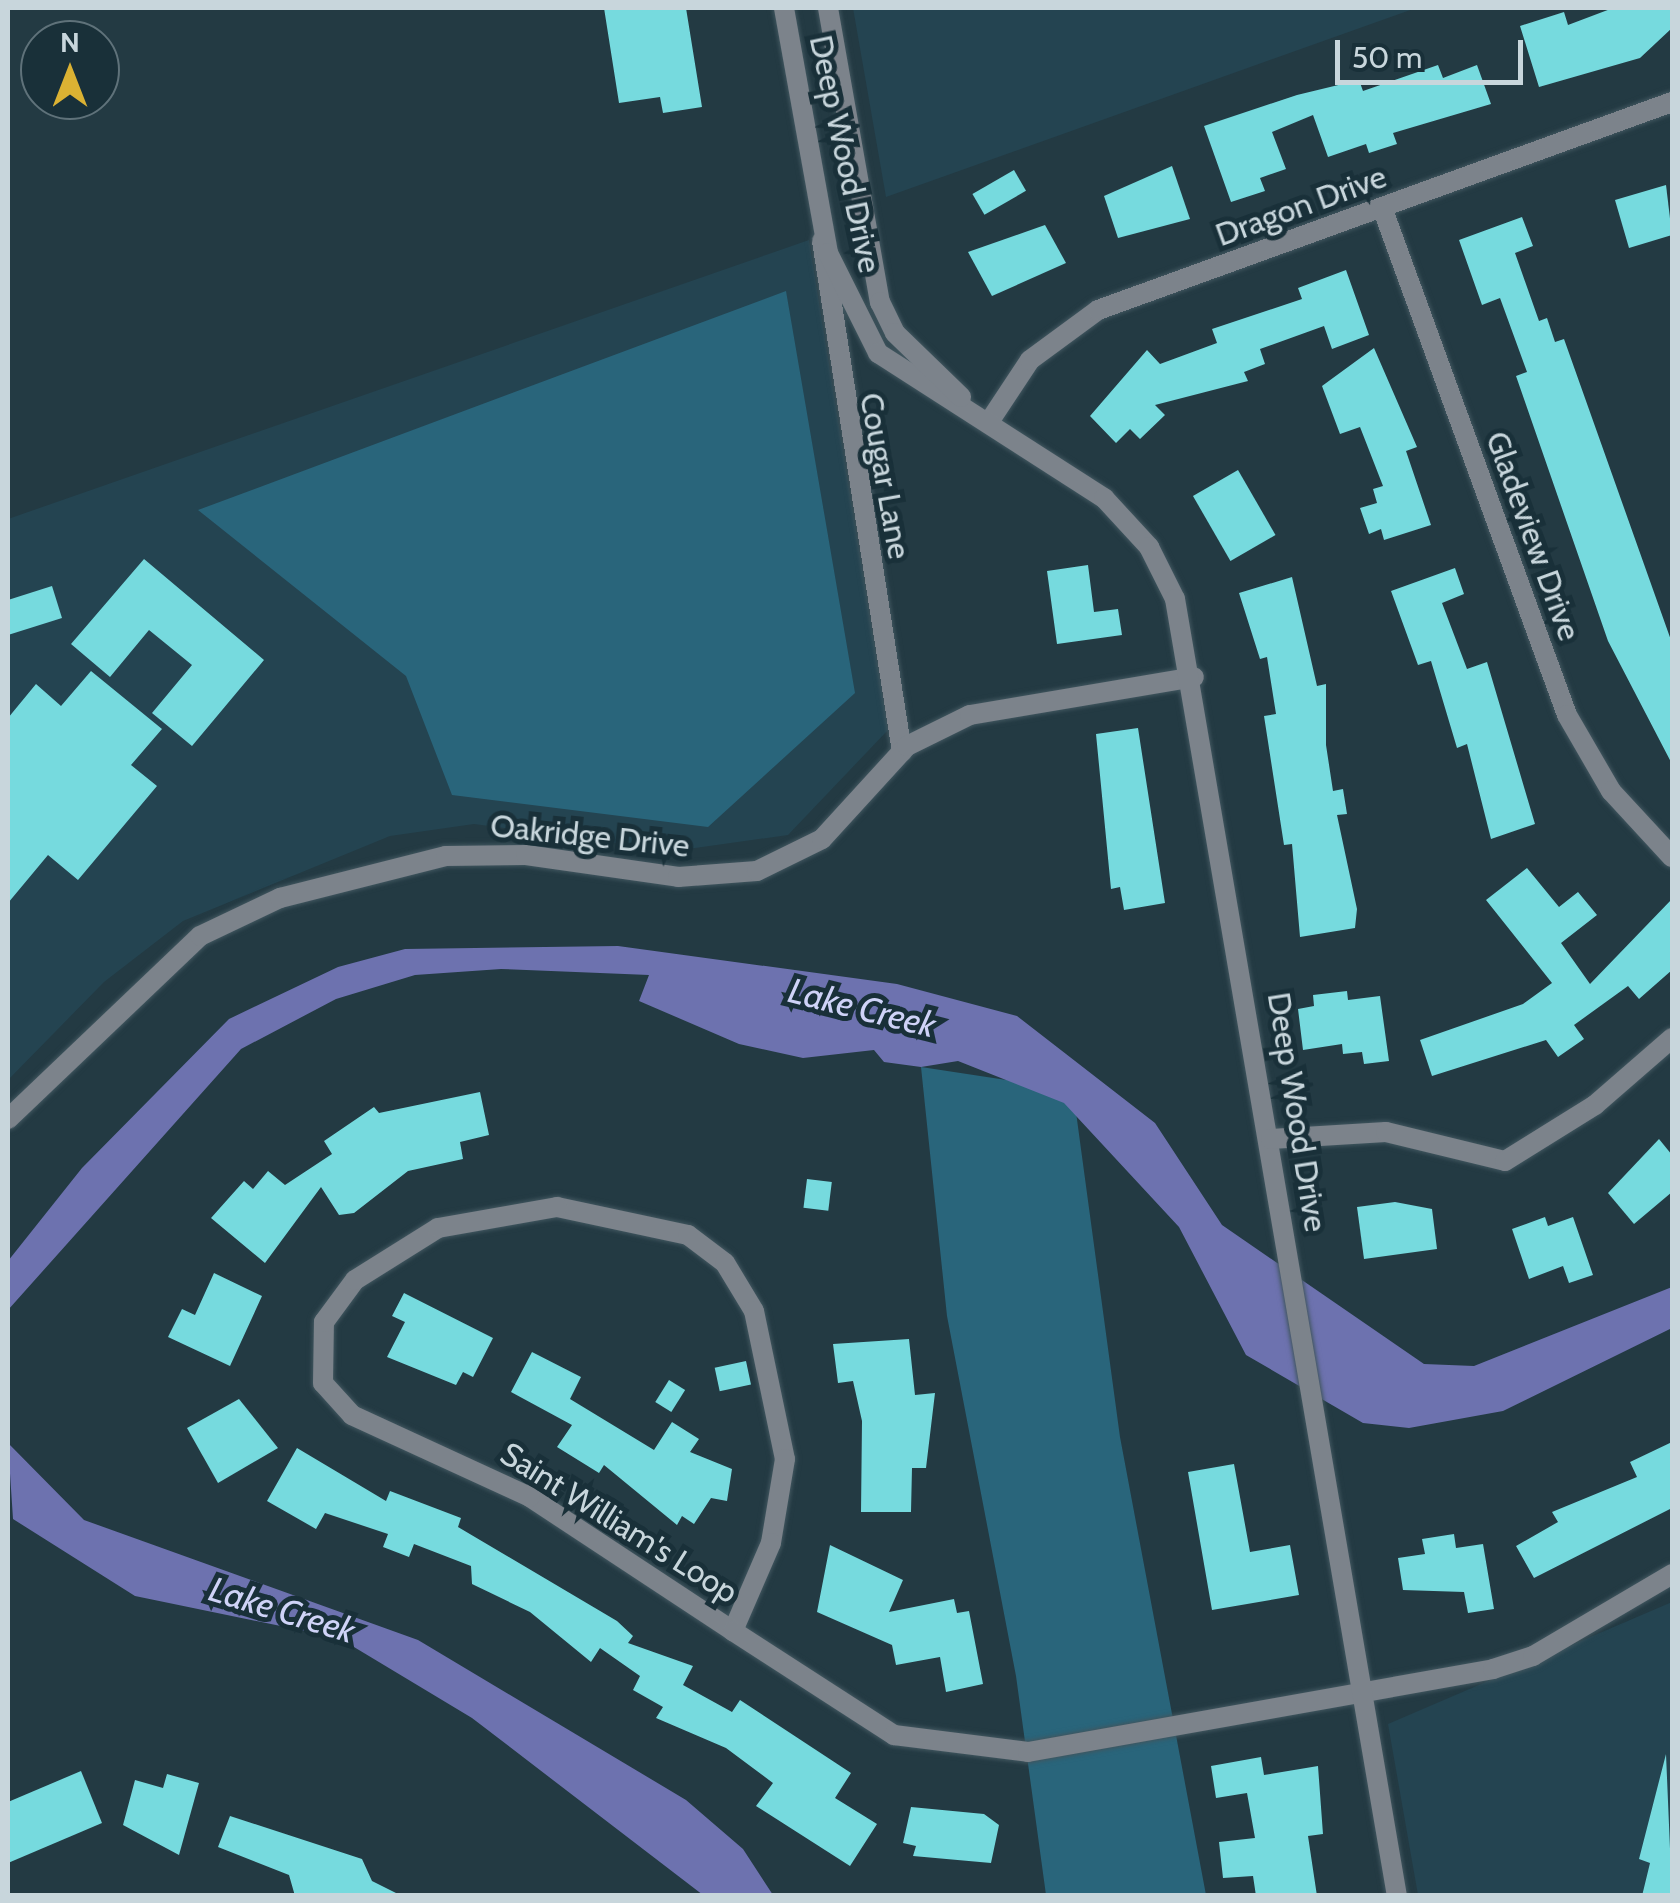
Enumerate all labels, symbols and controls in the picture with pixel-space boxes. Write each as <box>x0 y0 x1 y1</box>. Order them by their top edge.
north arrow <box>20 20 120 120</box>
scale bar <box>1340 20 1528 82</box>
text: N <box>60 25 80 59</box>
street label: Deep Wood Drive <box>801 32 889 276</box>
text: 50 m <box>1352 39 1422 76</box>
street label: Dragon Drive <box>1210 157 1392 255</box>
street label: Cougar Lane <box>852 390 918 562</box>
street label: Gladeview Drive <box>1477 426 1589 646</box>
street label: Oakridge Drive <box>489 806 691 866</box>
water label: Lake Creek <box>784 969 940 1047</box>
street label: Deep Wood Drive <box>1259 990 1335 1234</box>
street label: Saint William's Loop <box>493 1435 745 1611</box>
water label: Lake Creek <box>204 1568 360 1652</box>

